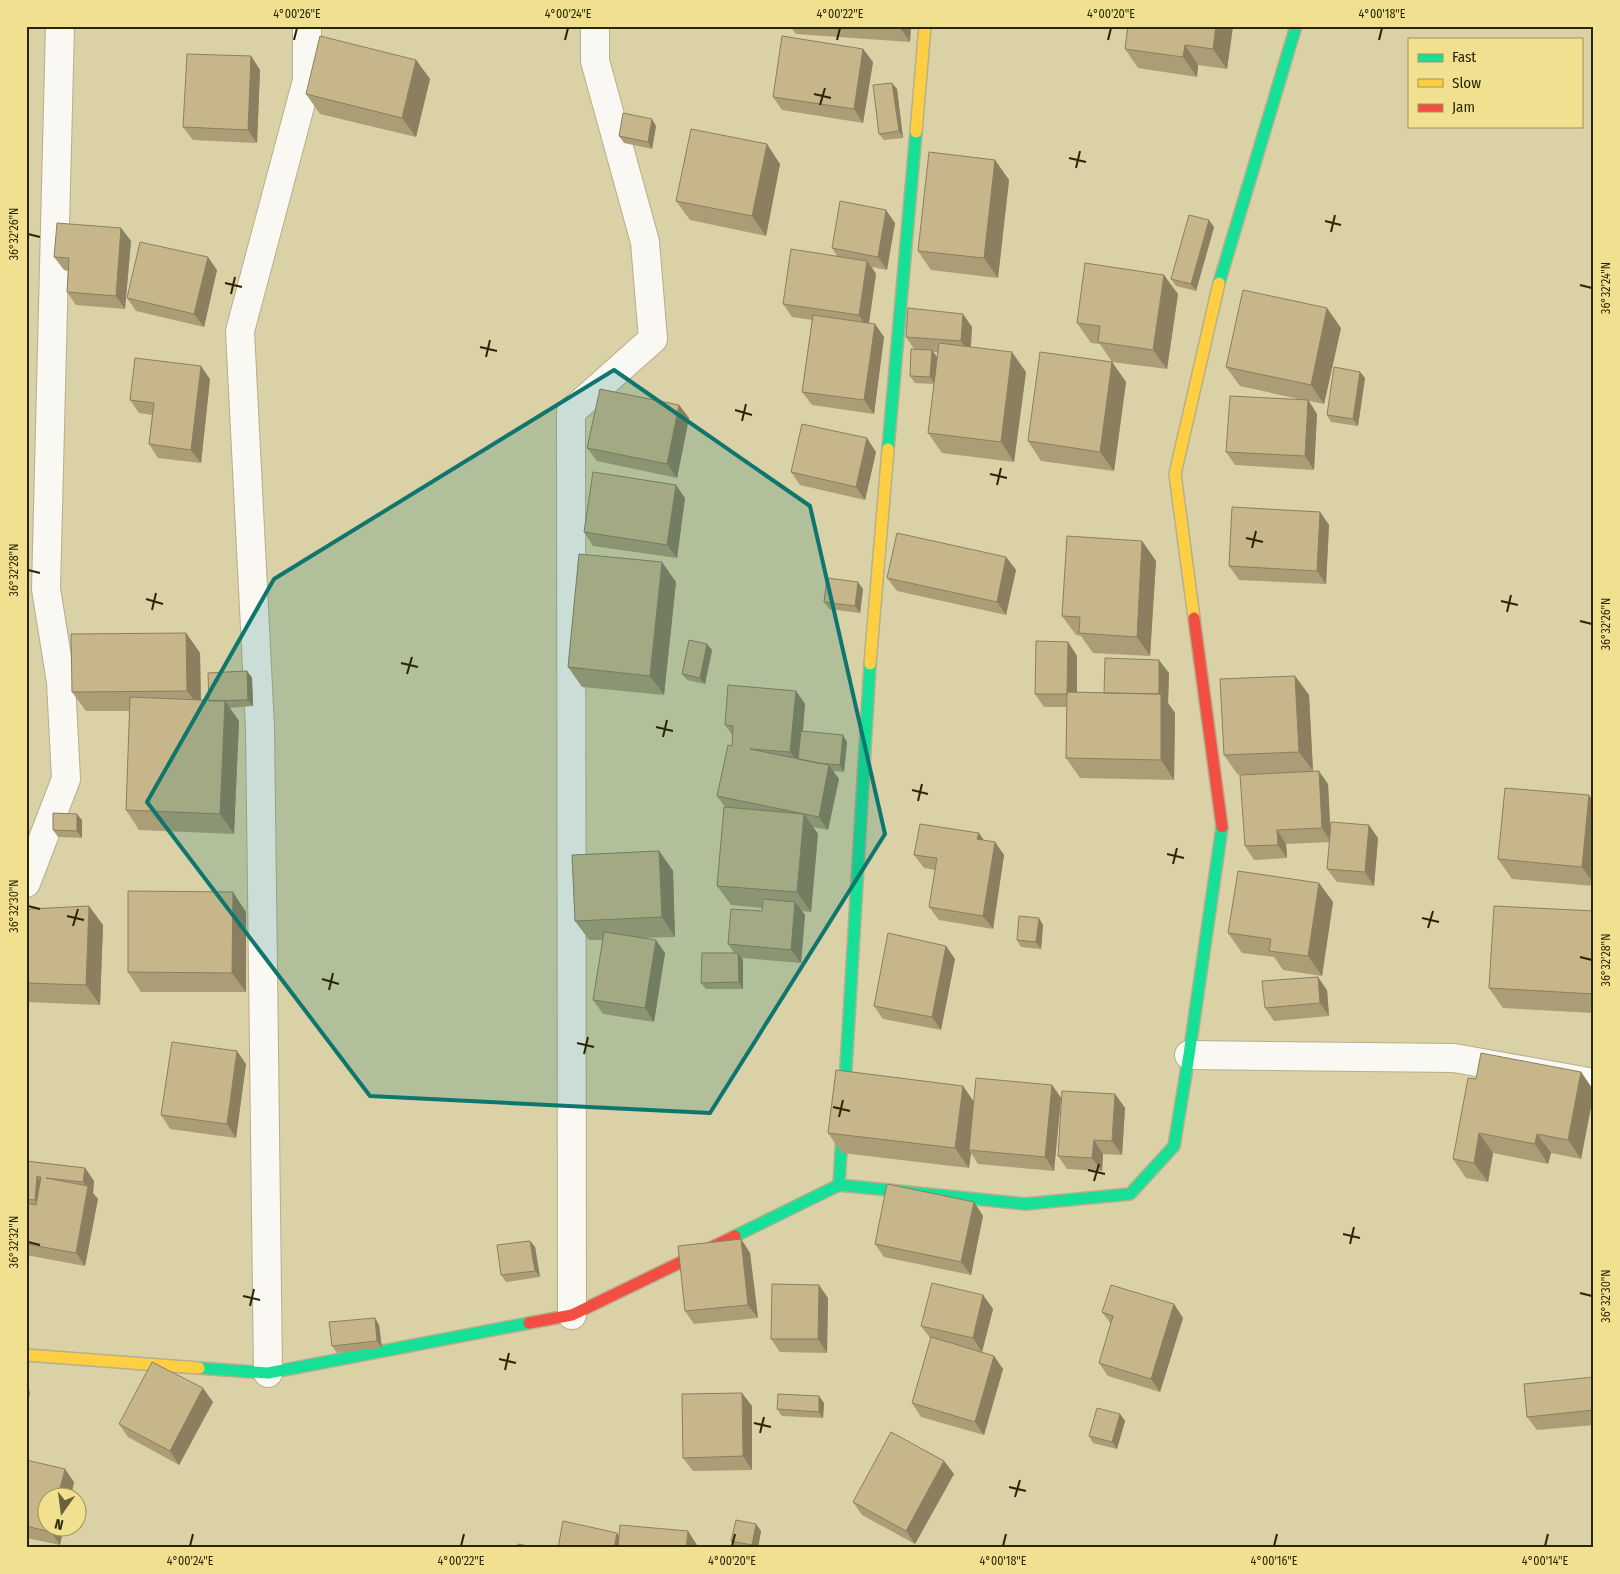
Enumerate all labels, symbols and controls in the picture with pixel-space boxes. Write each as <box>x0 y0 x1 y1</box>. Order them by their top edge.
text: 4°00'26"E <box>273 7 321 21</box>
text: 4°00'24"E <box>545 7 592 21</box>
text: 4°00'22"E <box>817 7 864 21</box>
text: 4°00'20"E <box>1087 7 1135 21</box>
text: 4°00'18"E <box>1359 7 1406 21</box>
legend <box>1408 38 1582 128</box>
text: Fast <box>1452 48 1476 66</box>
text: Slow <box>1452 74 1481 92</box>
text: Jam <box>1452 98 1475 116</box>
text: 36°32'26"N <box>7 208 21 260</box>
text: 36°32'24"N <box>1599 262 1613 314</box>
text: 36°32'28"N <box>7 544 21 596</box>
text: 36°32'26"N <box>1599 598 1613 650</box>
text: 36°32'30"N <box>7 879 21 933</box>
text: 36°32'28"N <box>1599 934 1613 986</box>
text: 36°32'32"N <box>7 1216 21 1268</box>
text: 36°32'30"N <box>1599 1269 1613 1323</box>
north arrow <box>38 1486 88 1536</box>
text: N <box>53 1515 65 1533</box>
text: 4°00'24"E <box>167 1554 214 1568</box>
text: 4°00'22"E <box>438 1554 485 1568</box>
text: 4°00'20"E <box>708 1554 756 1568</box>
text: 4°00'18"E <box>980 1554 1027 1568</box>
text: 4°00'16"E <box>1251 1554 1298 1568</box>
text: 4°00'14"E <box>1522 1554 1569 1568</box>

